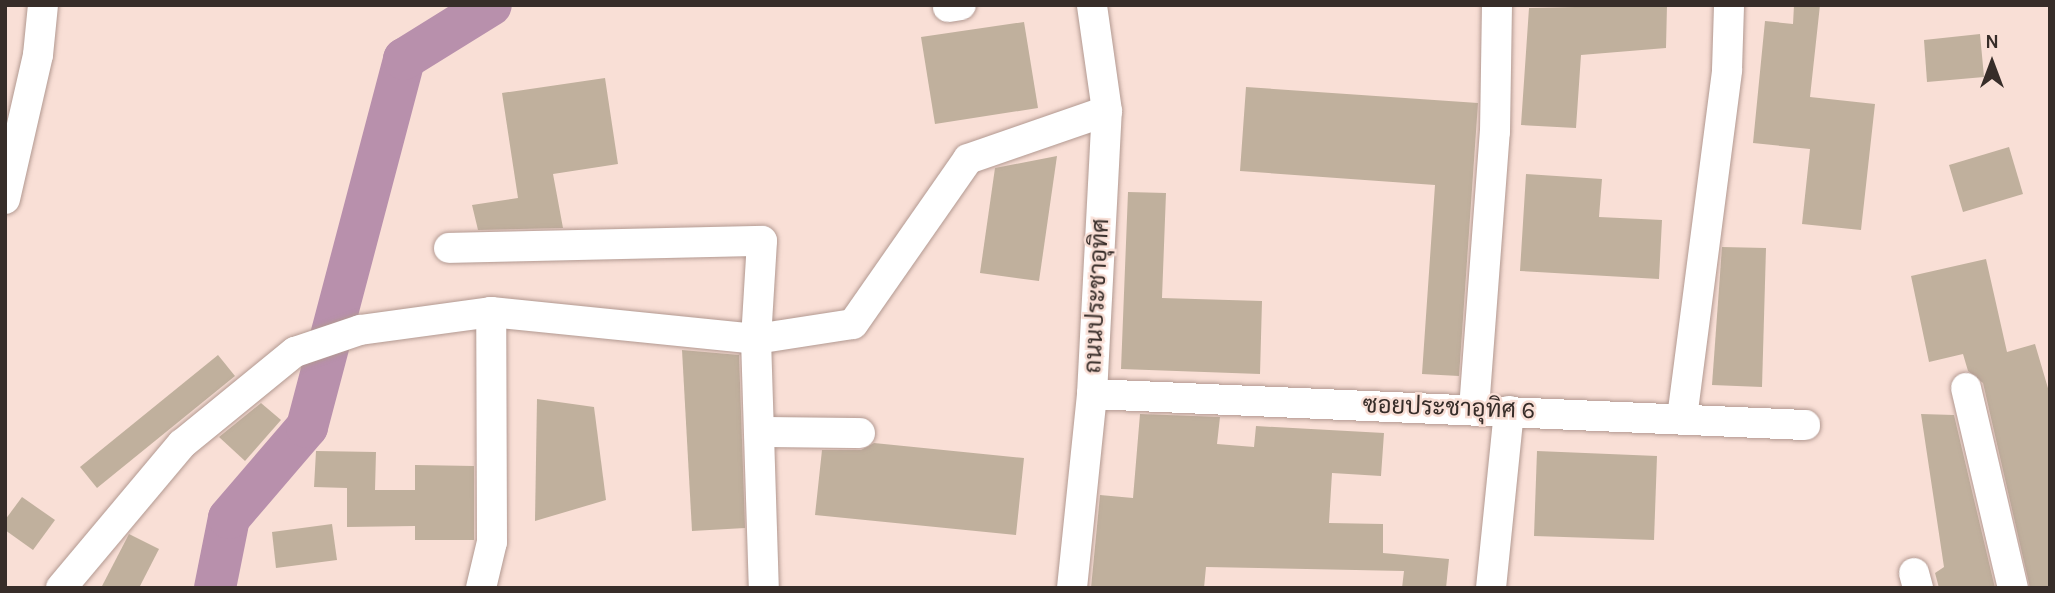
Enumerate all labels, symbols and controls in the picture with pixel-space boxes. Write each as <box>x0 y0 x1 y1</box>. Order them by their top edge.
north arrow <box>1957 28 2027 98</box>
text: N <box>1985 31 1999 53</box>
street label: ถนนประชาอุทิศ <box>1079 218 1115 374</box>
street label: ซอยประชาอุทิศ 6 <box>1362 391 1536 425</box>

